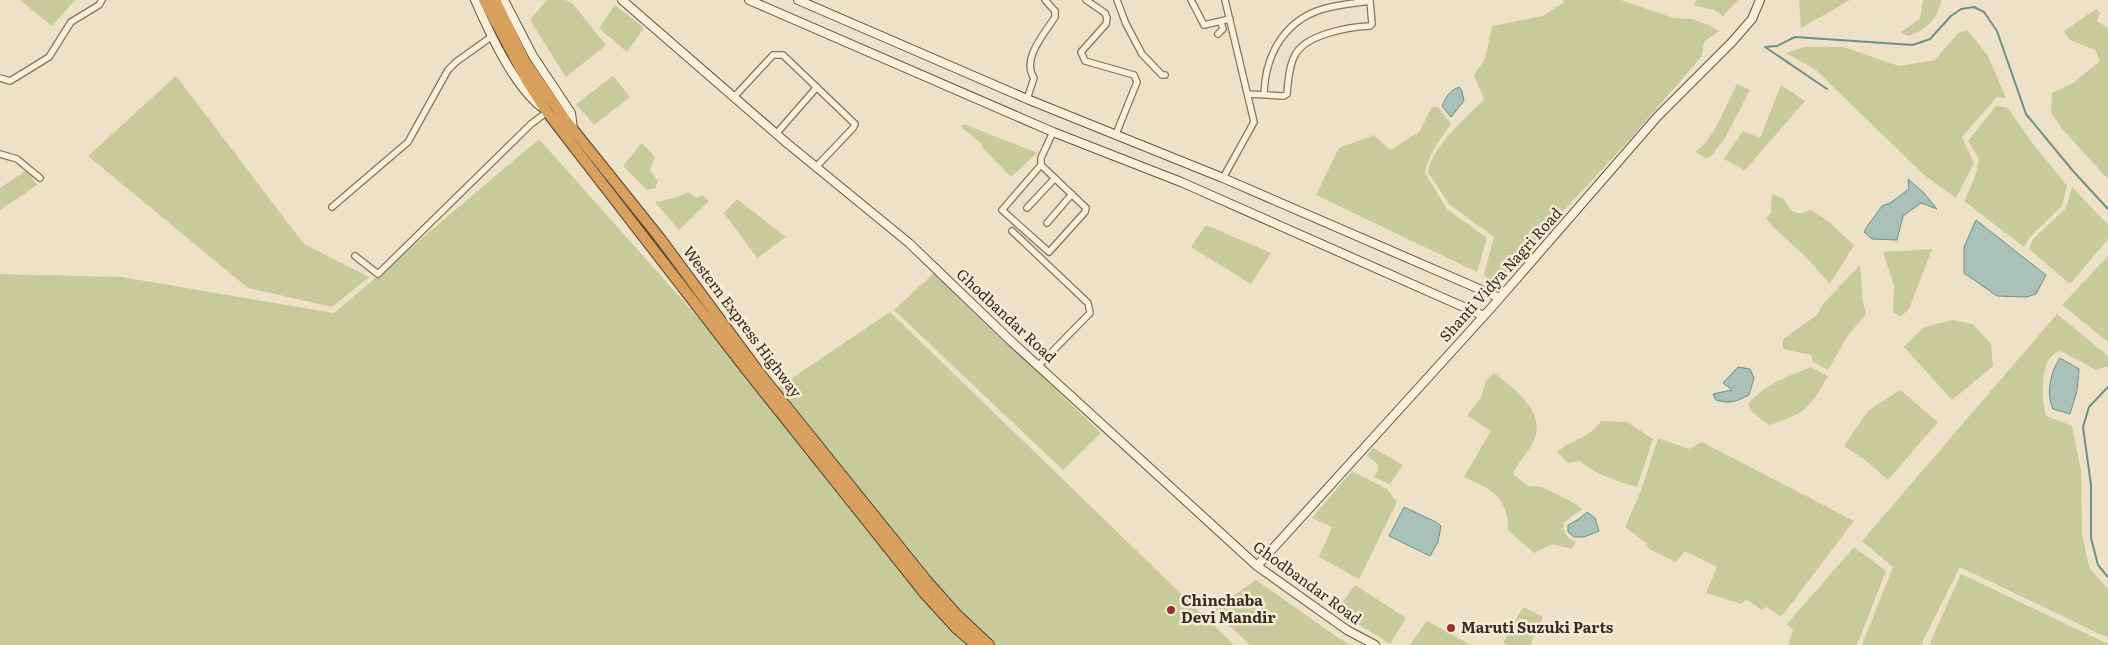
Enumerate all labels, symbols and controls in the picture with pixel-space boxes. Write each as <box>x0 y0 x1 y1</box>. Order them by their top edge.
street label: Shanti Vidya Nagri Road <box>1433 202 1567 346</box>
street label: Western Express Highway <box>678 240 808 402</box>
street label: Ghodbandar Road <box>952 262 1062 367</box>
street label: Ghodbandar Road <box>1249 534 1367 629</box>
place label: Chinchaba Devi Mandir <box>1181 588 1276 628</box>
marker: Chinchaba Devi Mandir <box>1165 604 1177 616</box>
place label: Maruti Suzuki Parts <box>1461 615 1614 638</box>
marker: Maruti Suzuki Parts <box>1445 622 1457 634</box>

